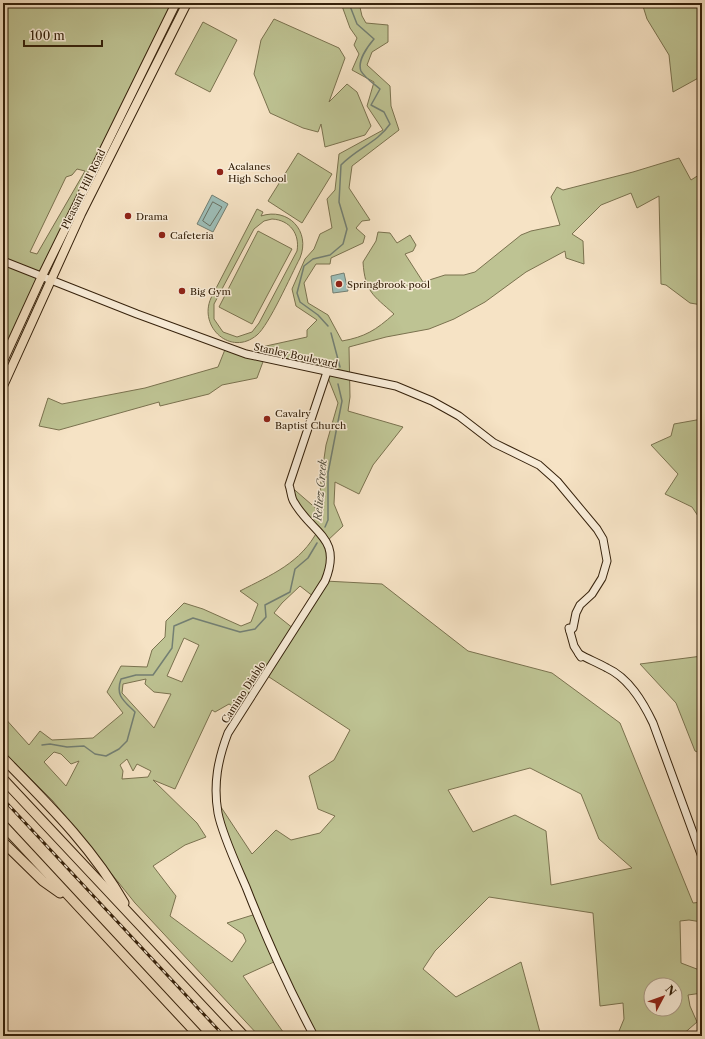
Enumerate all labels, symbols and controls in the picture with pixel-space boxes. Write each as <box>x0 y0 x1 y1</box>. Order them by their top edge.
scale bar <box>24 22 102 48</box>
text: 100 m <box>30 28 65 43</box>
street label: Pleasant Hill Road <box>58 147 108 231</box>
place label: Acalanes High School <box>227 160 287 185</box>
marker: Acalanes High School <box>215 167 225 177</box>
place label: Drama <box>136 210 169 223</box>
marker: Drama <box>123 211 133 221</box>
place label: Cafeteria <box>170 229 214 242</box>
marker: Cafeteria <box>157 230 167 240</box>
place label: Springbrook pool <box>347 278 430 291</box>
marker: Springbrook pool <box>334 279 344 289</box>
place label: Big Gym <box>190 285 232 298</box>
marker: Big Gym <box>177 286 187 296</box>
street label: Stanley Boulevard <box>253 340 339 371</box>
place label: Cavalry Baptist Church <box>275 407 347 432</box>
marker: Cavalry Baptist Church <box>262 414 272 424</box>
water label: Reliez Creek <box>310 458 330 522</box>
street label: Camino Diablo <box>218 659 268 726</box>
north arrow <box>643 977 683 1017</box>
text: N <box>662 982 679 999</box>

